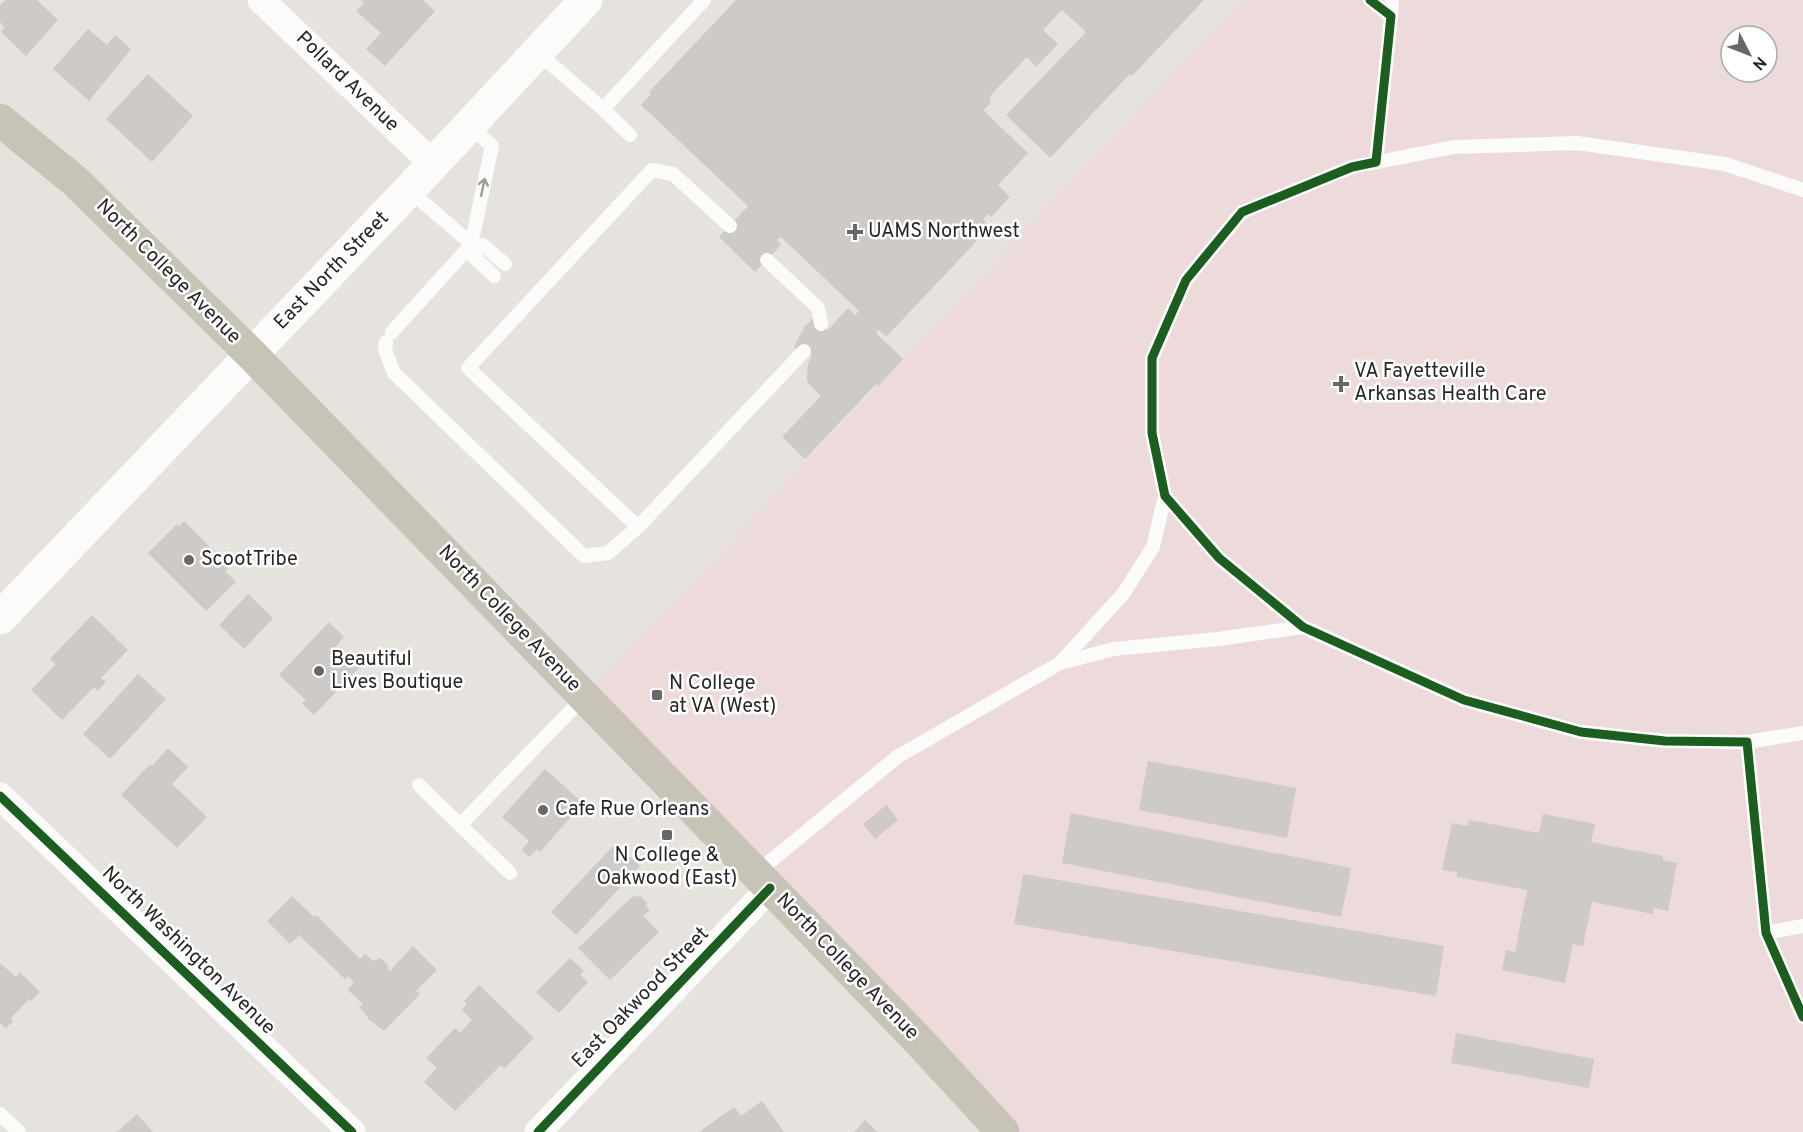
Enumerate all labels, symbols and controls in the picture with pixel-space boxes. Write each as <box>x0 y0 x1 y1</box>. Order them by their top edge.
north arrow <box>1719 24 1779 84</box>
street label: Pollard Avenue <box>290 26 404 138</box>
text: N <box>1747 52 1770 74</box>
one-way arrow <box>478 178 489 198</box>
street label: North College Avenue <box>90 194 246 350</box>
street label: East North Street <box>269 206 395 336</box>
place label: UAMS Northwest <box>868 219 1020 245</box>
marker: UAMS Northwest <box>846 223 864 241</box>
place label: VA Fayetteville Arkansas Health Care <box>1354 359 1547 408</box>
marker: VA Fayetteville Arkansas Health Care <box>1332 375 1350 393</box>
street label: North College Avenue <box>432 540 586 698</box>
place label: ScootTribe <box>201 547 298 573</box>
marker: ScootTribe <box>182 553 196 567</box>
place label: Beautiful Lives Boutique <box>331 647 463 696</box>
marker: Beautiful Lives Boutique <box>312 664 326 678</box>
place label: N College at VA (West) <box>669 671 776 720</box>
marker: N College at VA (West) <box>650 688 664 702</box>
place label: Cafe Rue Orleans <box>555 797 709 823</box>
marker: Cafe Rue Orleans <box>536 803 550 817</box>
marker: N College & Oakwood (East) <box>660 828 674 842</box>
place label: N College & Oakwood (East) <box>597 843 737 892</box>
street label: North Washington Avenue <box>96 861 280 1041</box>
street label: North College Avenue <box>770 888 924 1046</box>
street label: East Oakwood Street <box>567 922 715 1074</box>

